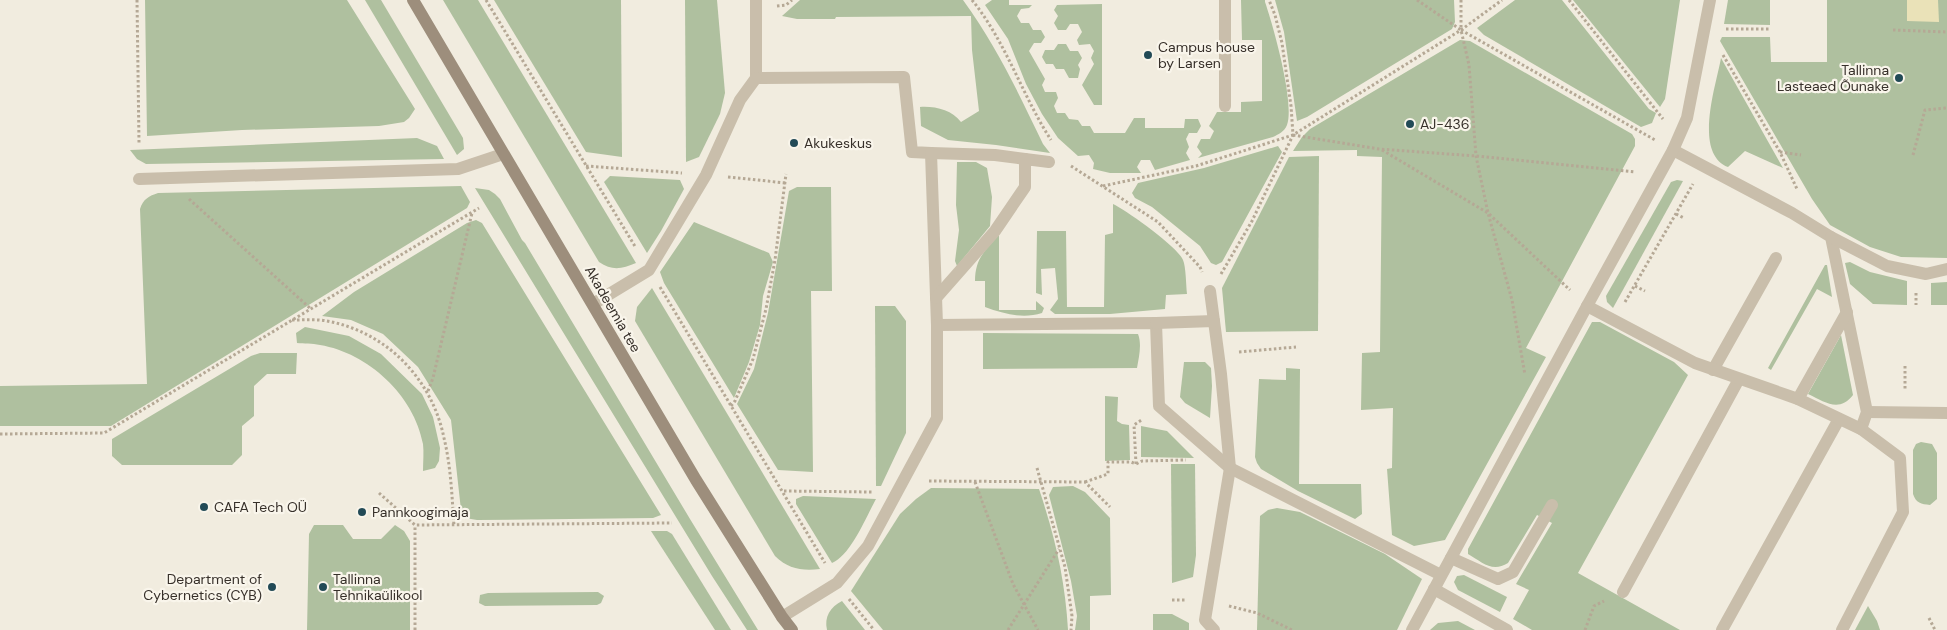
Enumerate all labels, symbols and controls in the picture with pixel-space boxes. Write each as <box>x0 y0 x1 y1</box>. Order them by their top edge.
place label: Campus house by Larsen <box>1158 38 1255 72</box>
marker: Campus house by Larsen <box>1142 49 1154 61</box>
place label: Tallinna Lasteaed Õunake <box>1777 61 1889 95</box>
marker: Tallinna Lasteaed Õunake <box>1893 72 1905 84</box>
place label: AJ-436 <box>1420 115 1469 133</box>
marker: AJ-436 <box>1404 118 1416 130</box>
place label: Akukeskus <box>804 134 872 152</box>
marker: Akukeskus <box>788 137 800 149</box>
street label: Akadeemia tee <box>581 263 645 356</box>
place label: CAFA Tech OÜ <box>214 498 307 516</box>
marker: CAFA Tech OÜ <box>198 501 210 513</box>
place label: Pannkoogimaja <box>372 503 469 521</box>
marker: Pannkoogimaja <box>356 506 368 518</box>
place label: Department of Cybernetics (CYB) <box>143 570 262 604</box>
place label: Tallinna Tehnikaülikool <box>333 570 422 604</box>
marker: Department of Cybernetics (CYB) <box>266 581 278 593</box>
marker: Tallinna Tehnikaülikool <box>317 581 329 593</box>

